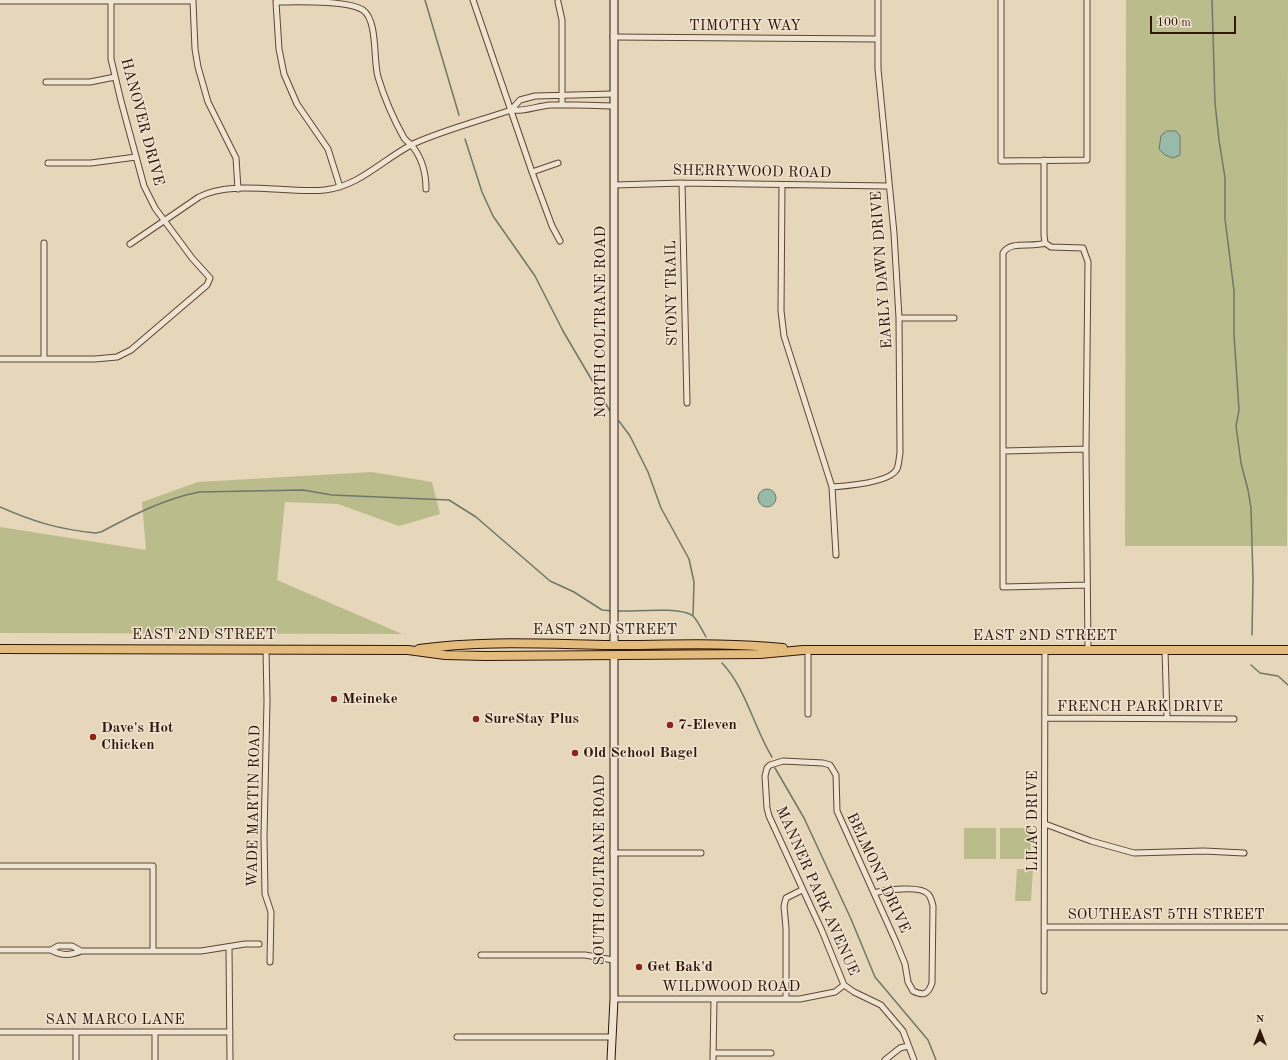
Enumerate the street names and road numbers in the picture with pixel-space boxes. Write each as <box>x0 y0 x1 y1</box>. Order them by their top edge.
street label: TIMOTHY WAY <box>689 17 801 35</box>
street label: HANOVER DRIVE <box>116 56 168 188</box>
street label: SHERRYWOOD ROAD <box>673 162 831 182</box>
street label: EARLY DAWN DRIVE <box>867 190 897 350</box>
street label: NORTH COLTRANE ROAD <box>592 226 610 418</box>
street label: STONY TRAIL <box>662 240 682 346</box>
street label: EAST 2ND STREET <box>533 621 677 639</box>
street label: EAST 2ND STREET <box>132 626 276 644</box>
street label: EAST 2ND STREET <box>973 627 1117 645</box>
street label: FRENCH PARK DRIVE <box>1057 698 1223 716</box>
street label: WADE MARTIN ROAD <box>244 725 264 887</box>
street label: LILAC DRIVE <box>1024 770 1042 872</box>
street label: SOUTH COLTRANE ROAD <box>591 775 609 965</box>
street label: MANNER PARK AVENUE <box>771 803 863 979</box>
street label: BELMONT DRIVE <box>842 810 914 936</box>
street label: SOUTHEAST 5TH STREET <box>1067 906 1265 924</box>
street label: WILDWOOD ROAD <box>662 978 800 996</box>
street label: SAN MARCO LANE <box>45 1011 185 1029</box>

